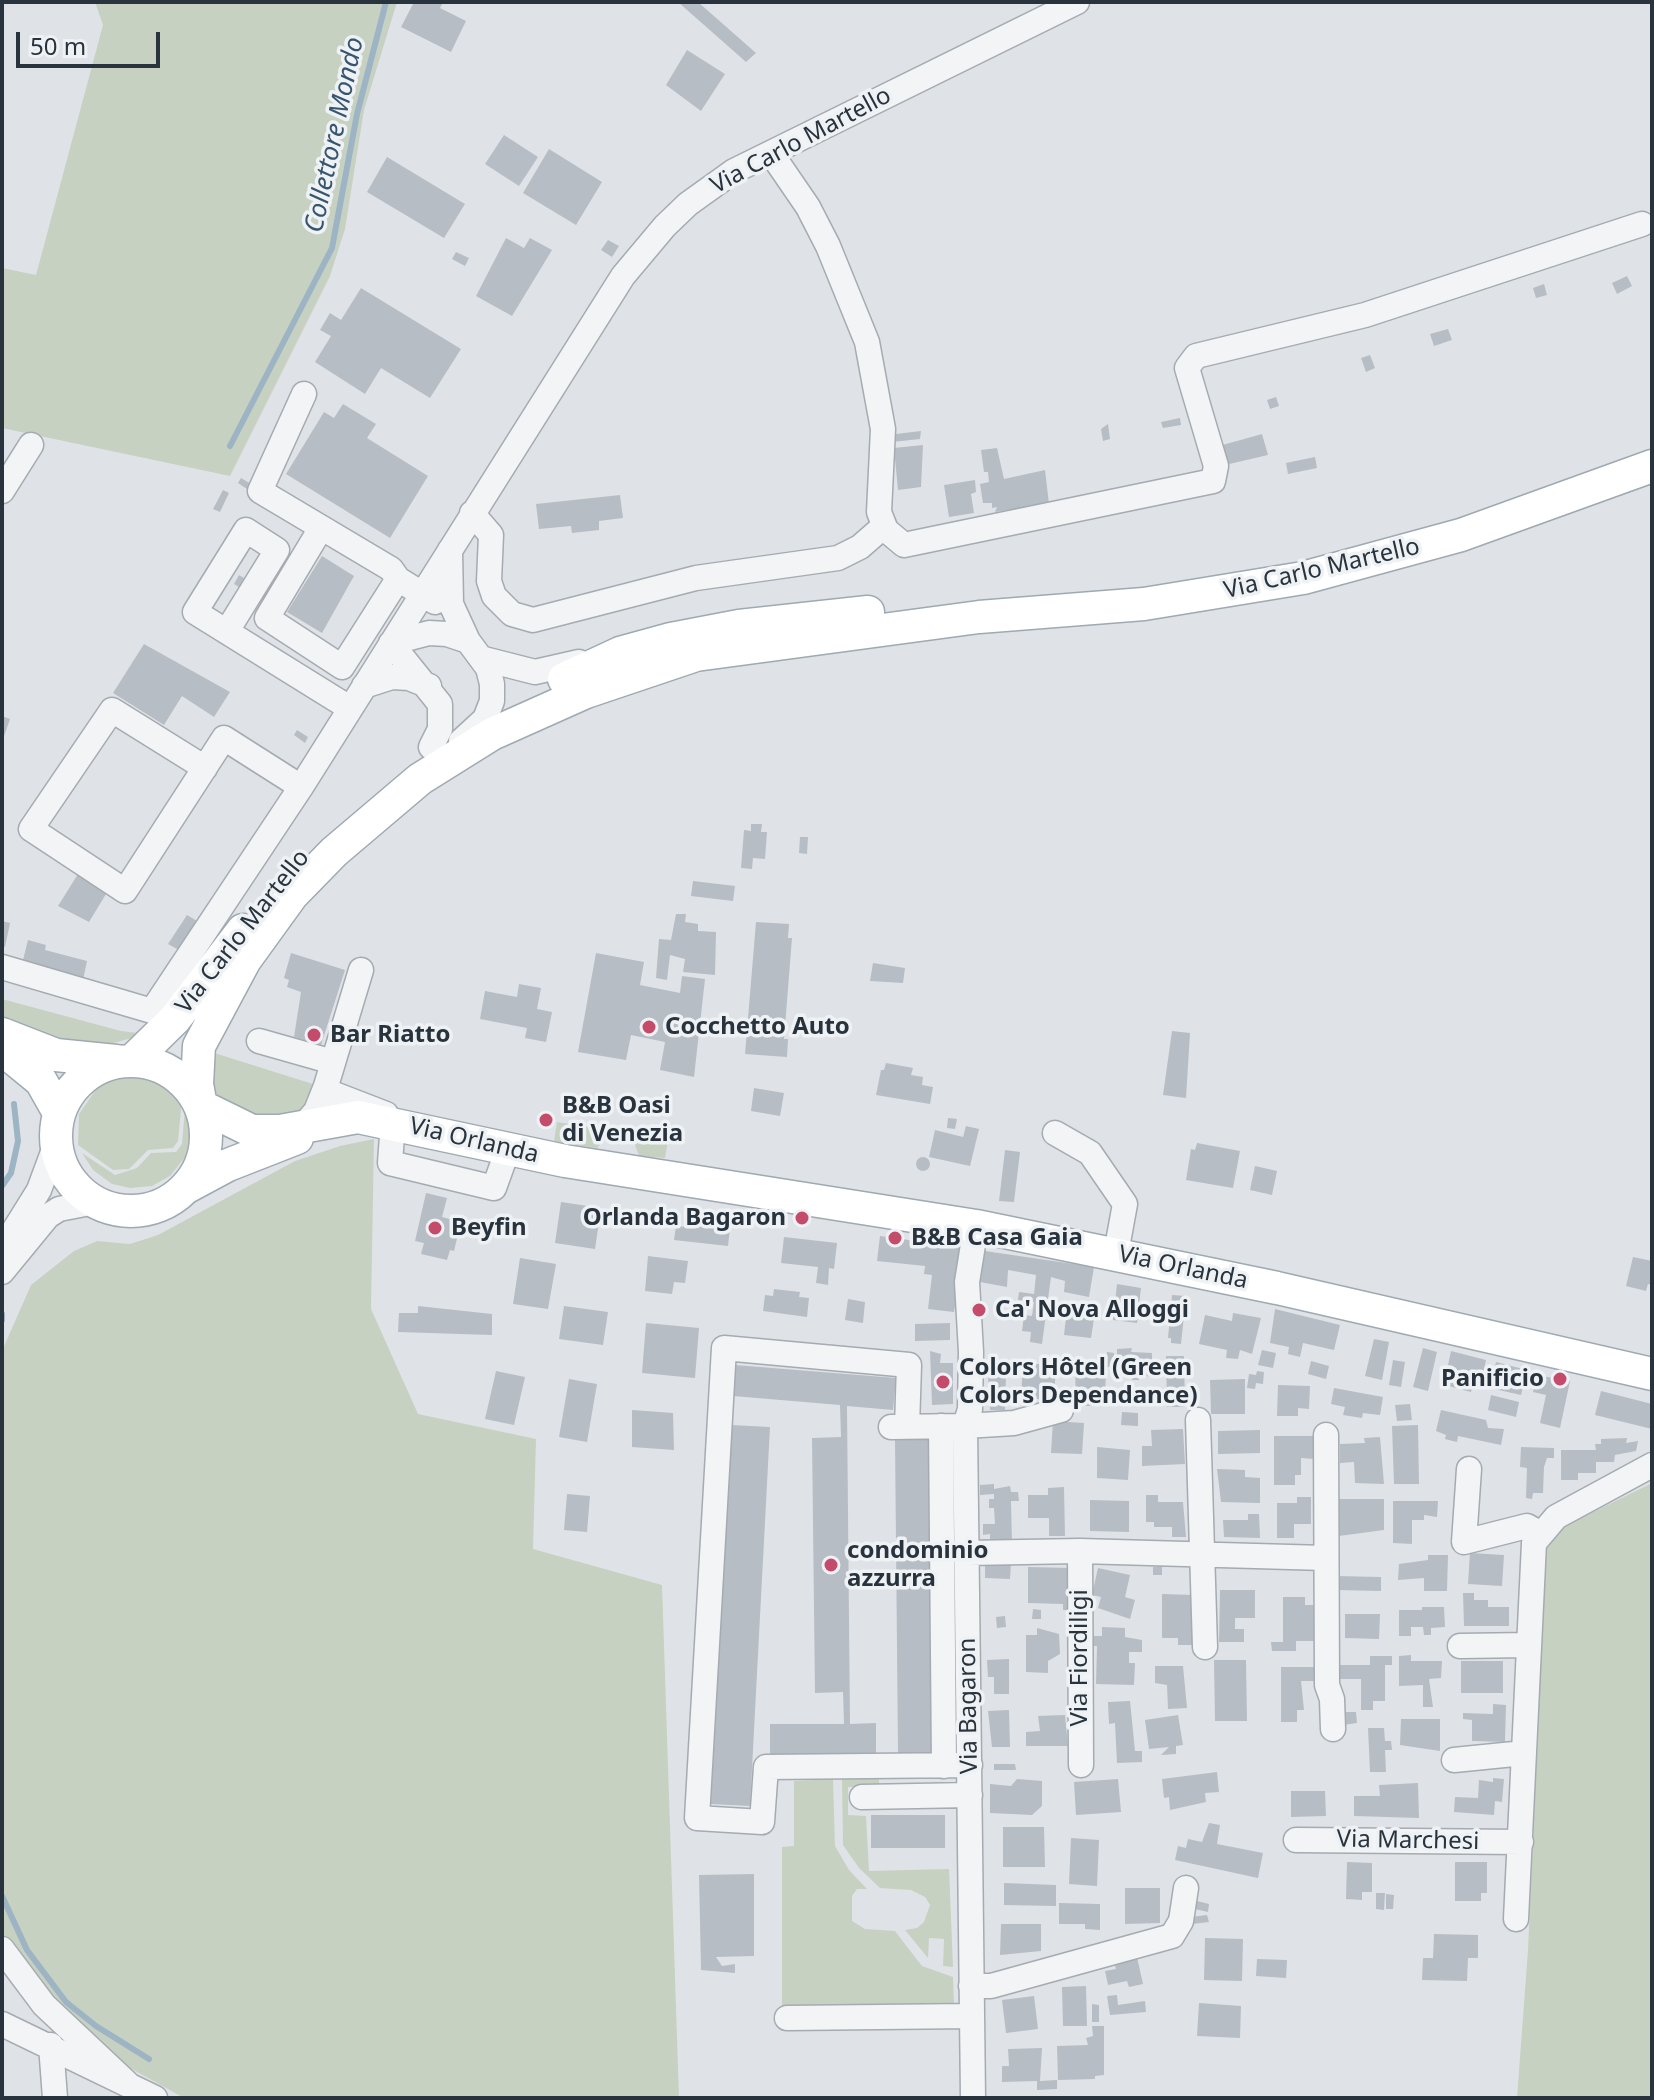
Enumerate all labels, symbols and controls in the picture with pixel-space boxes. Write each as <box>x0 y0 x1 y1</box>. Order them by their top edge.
scale bar <box>20 16 164 66</box>
text: 50 m <box>30 29 86 62</box>
water label: Collettore Mondo <box>299 34 371 236</box>
street label: Via Carlo Martello <box>706 81 896 201</box>
street label: Via Carlo Martello <box>1221 532 1423 606</box>
street label: Via Carlo Martello <box>170 844 316 1020</box>
place label: Cocchetto Auto <box>665 1013 850 1041</box>
marker: Cocchetto Auto <box>640 1018 658 1036</box>
place label: Bar Riatto <box>330 1021 450 1049</box>
marker: Bar Riatto <box>305 1026 323 1044</box>
place label: B&B Oasi di Venezia <box>562 1092 683 1148</box>
marker: B&B Oasi di Venezia <box>537 1111 555 1129</box>
street label: Via Orlanda <box>407 1112 541 1170</box>
place label: Orlanda Bagaron <box>583 1204 786 1232</box>
marker: Orlanda Bagaron <box>793 1209 811 1227</box>
place label: Beyfin <box>451 1214 527 1242</box>
marker: Beyfin <box>426 1219 444 1237</box>
place label: B&B Casa Gaia <box>911 1224 1083 1252</box>
marker: B&B Casa Gaia <box>886 1229 904 1247</box>
street label: Via Orlanda <box>1116 1240 1250 1296</box>
place label: Ca' Nova Alloggi <box>995 1296 1189 1324</box>
marker: Ca' Nova Alloggi <box>970 1301 988 1319</box>
place label: Colors Hôtel (Green Colors Dependance) <box>959 1354 1198 1410</box>
place label: Panificio <box>1441 1365 1544 1393</box>
marker: Panificio <box>1551 1370 1569 1388</box>
marker: Colors Hôtel (Green Colors Dependance) <box>934 1373 952 1391</box>
place label: condominio azzurra <box>847 1537 989 1593</box>
marker: condominio azzurra <box>822 1556 840 1574</box>
street label: Via Fiordiligi <box>1066 1589 1094 1727</box>
street label: Via Bagaron <box>953 1638 985 1774</box>
street label: Via Marchesi <box>1336 1825 1480 1857</box>

